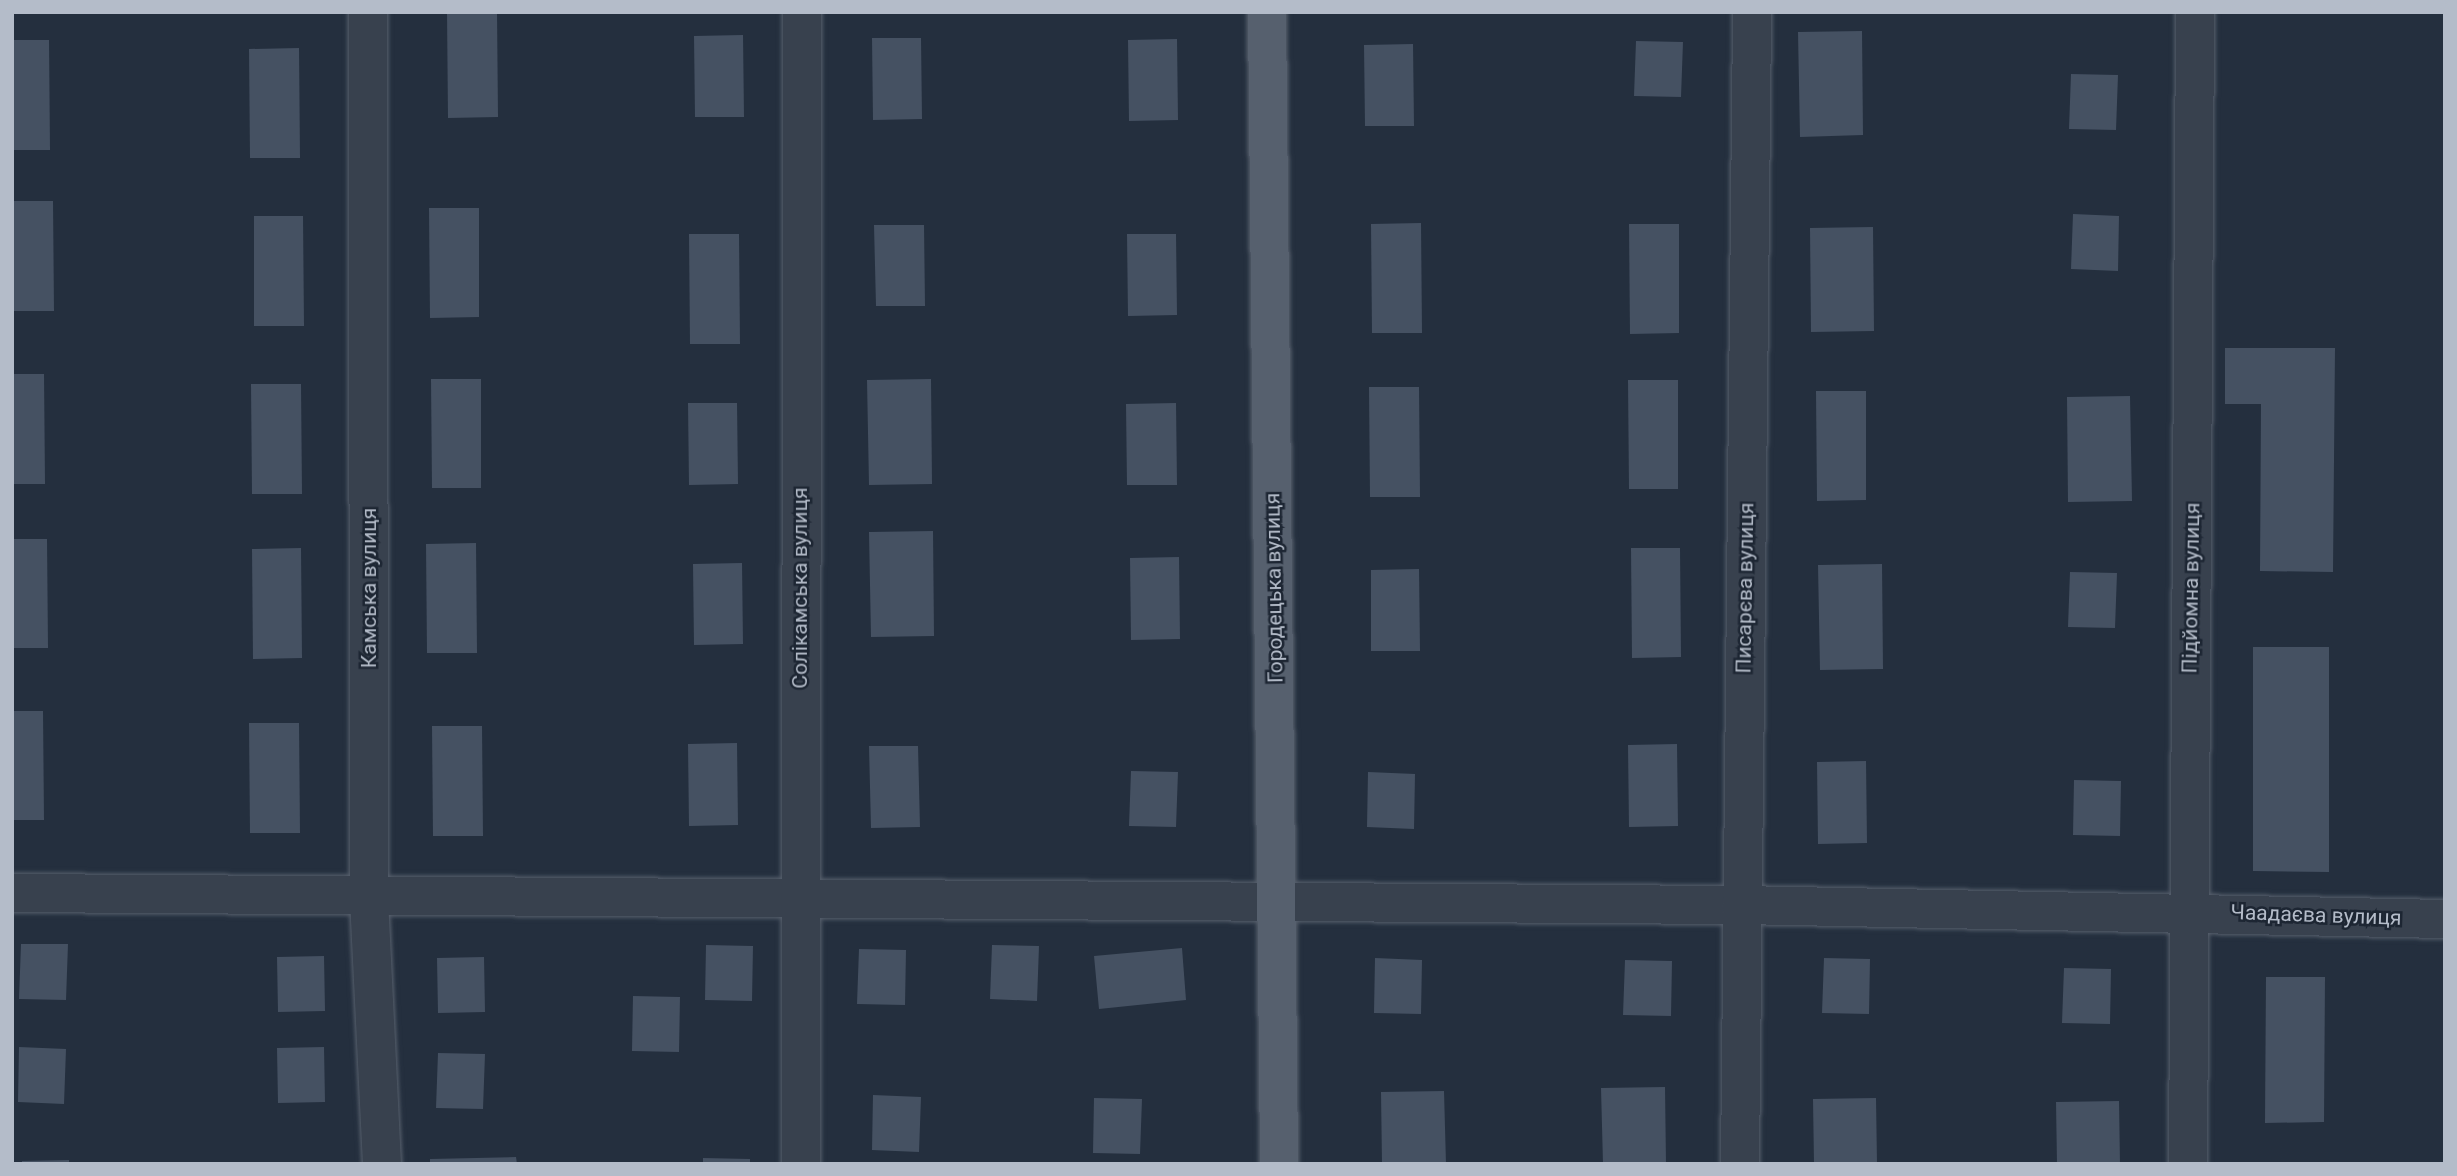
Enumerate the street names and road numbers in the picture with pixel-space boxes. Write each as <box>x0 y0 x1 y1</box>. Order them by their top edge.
street label: Солікамська вулиця <box>787 487 813 689</box>
street label: Городецька вулиця <box>1260 493 1288 683</box>
street label: Писарєва вулиця <box>1731 502 1759 674</box>
street label: Підйомна вулиця <box>2177 502 2205 674</box>
street label: Камська вулиця <box>356 508 382 668</box>
street label: Чаадаєва вулиця <box>2230 899 2402 931</box>

